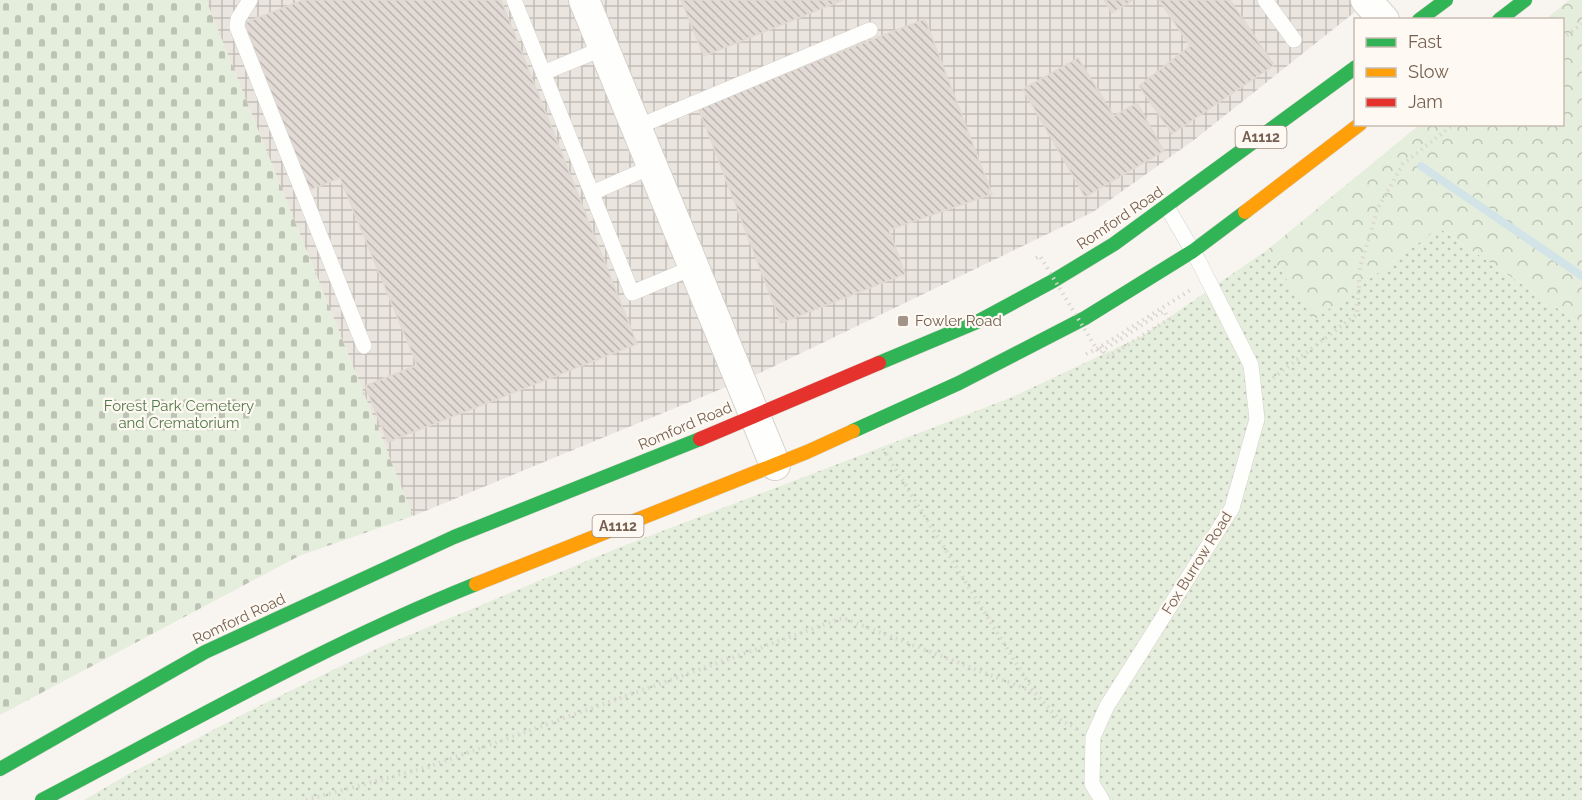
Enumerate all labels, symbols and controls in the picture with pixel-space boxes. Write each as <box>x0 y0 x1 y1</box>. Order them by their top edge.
legend <box>1354 18 1564 126</box>
text: Fast <box>1408 31 1442 52</box>
text: Slow <box>1408 61 1449 82</box>
text: Jam <box>1408 91 1443 112</box>
road number: A1112 <box>1236 126 1286 148</box>
street label: Romford Road <box>1074 183 1166 253</box>
place label: Fowler Road <box>915 312 1002 330</box>
marker: Fowler Road <box>896 314 910 328</box>
park label: Forest Park Cemetery and Crematorium <box>104 397 254 432</box>
street label: Romford Road <box>635 398 735 454</box>
street label: Fox Burrow Road <box>1158 508 1236 618</box>
road number: A1112 <box>592 515 644 537</box>
street label: Romford Road <box>190 590 288 648</box>

